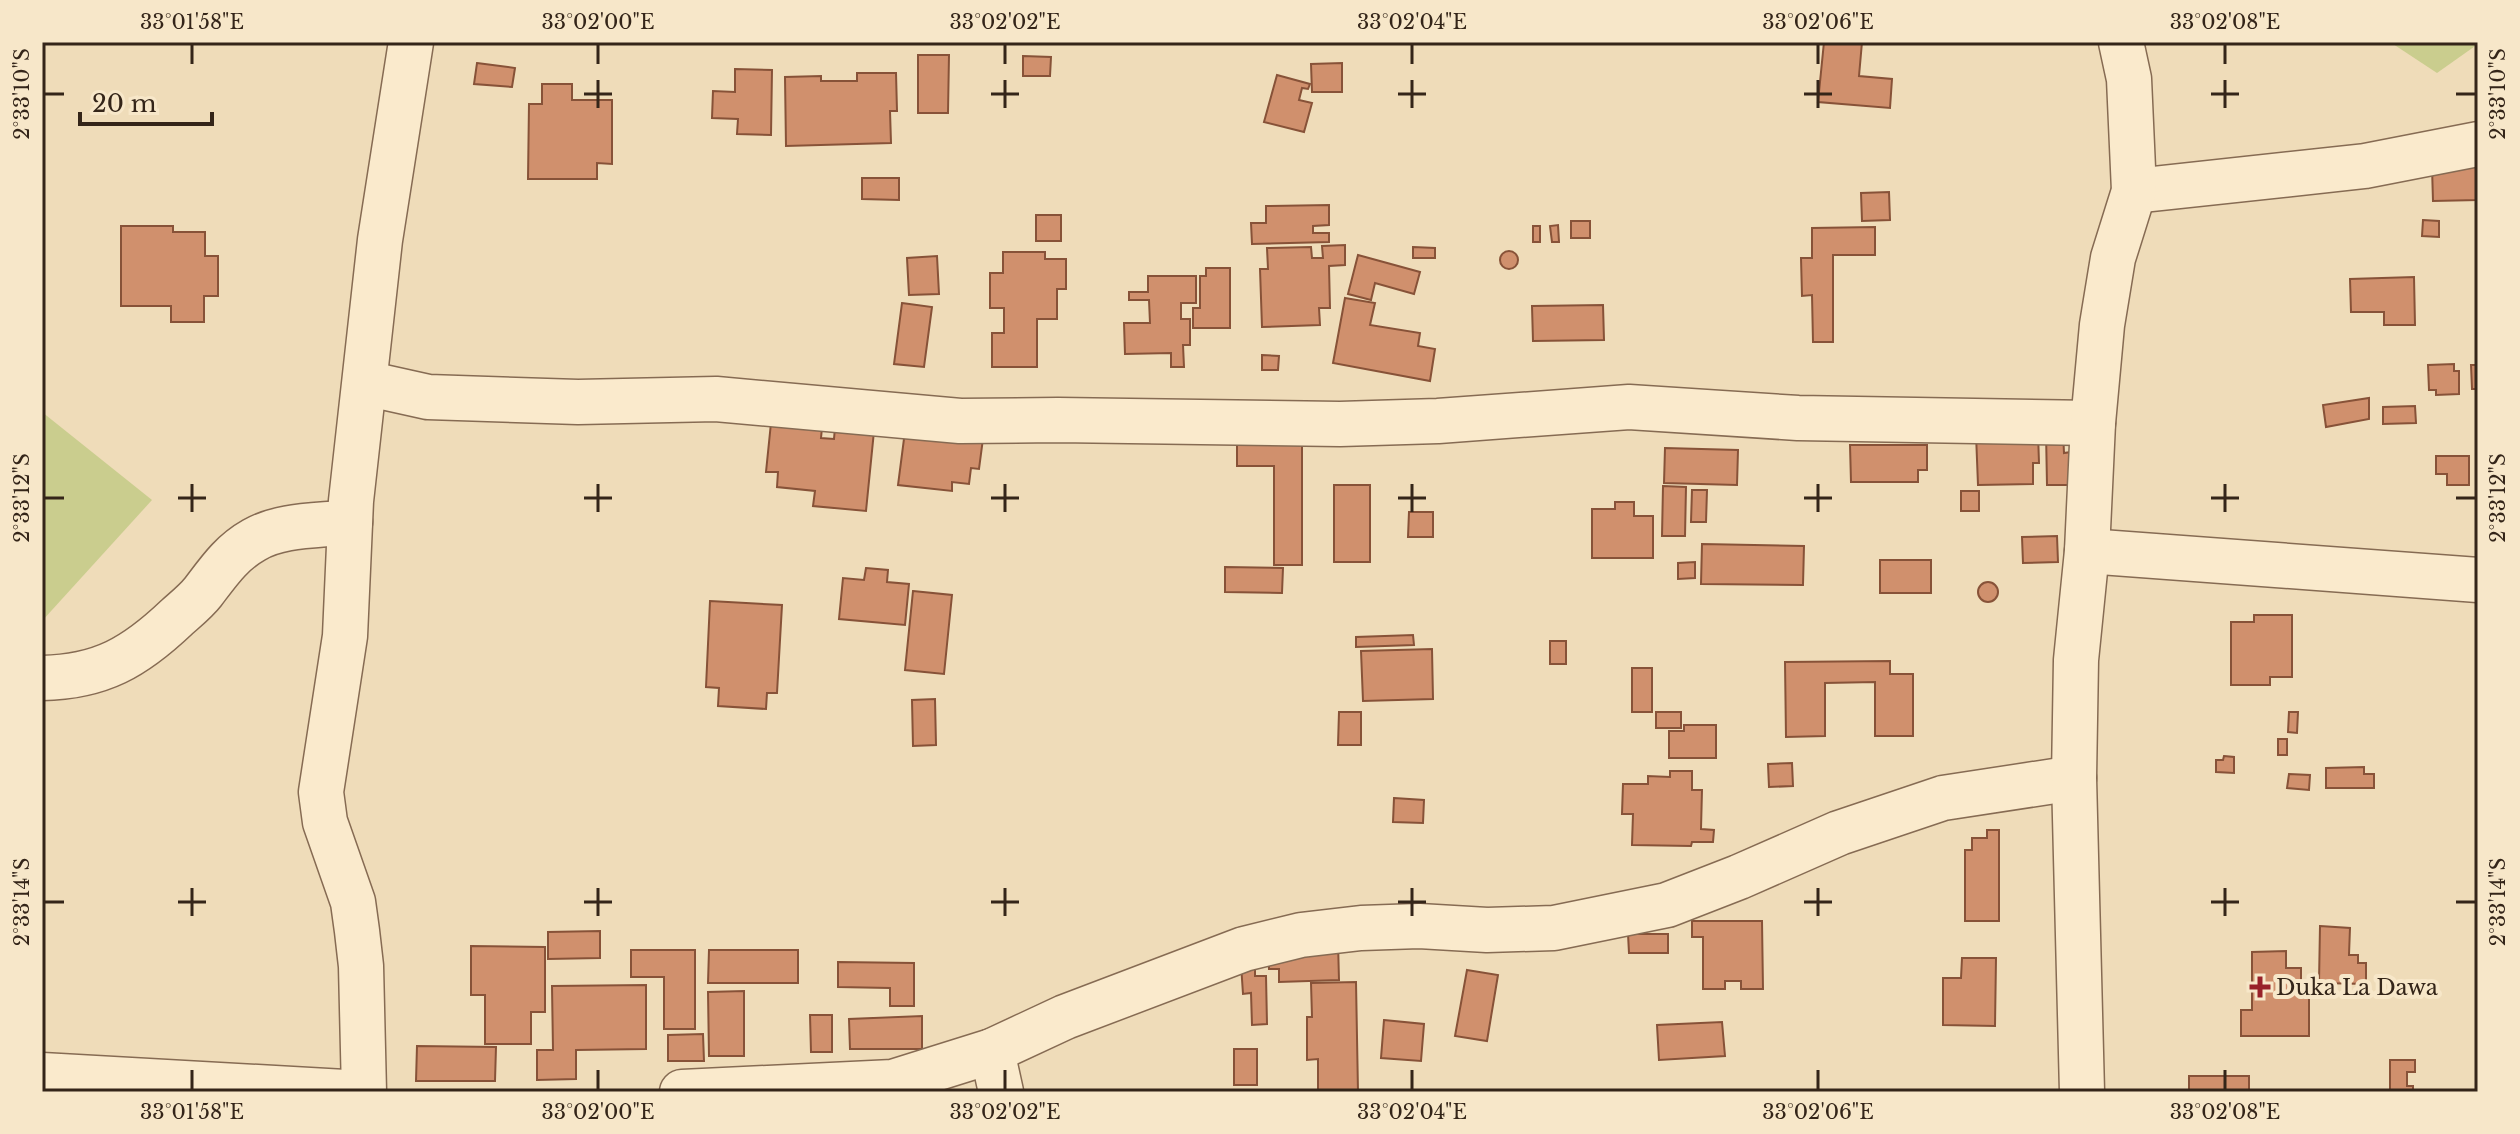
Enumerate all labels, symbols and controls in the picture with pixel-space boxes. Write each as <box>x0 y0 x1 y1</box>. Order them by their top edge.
text: 33°01'58"E <box>140 10 244 34</box>
text: 33°02'00"E <box>542 10 654 34</box>
text: 33°02'02"E <box>950 10 1060 34</box>
text: 33°02'04"E <box>1357 10 1467 34</box>
text: 33°02'06"E <box>1762 10 1874 34</box>
text: 33°02'08"E <box>2170 10 2280 34</box>
text: 2°33'10"S <box>10 48 34 140</box>
text: 2°33'10"S <box>2486 48 2510 140</box>
scale bar <box>80 76 212 126</box>
text: 20 m <box>92 89 157 118</box>
text: 2°33'12"S <box>10 453 34 543</box>
text: 2°33'12"S <box>2486 453 2510 543</box>
text: 2°33'14"S <box>10 858 34 946</box>
text: 2°33'14"S <box>2486 858 2510 946</box>
place label: Duka La Dawa <box>2276 974 2439 1001</box>
marker: Duka La Dawa <box>2251 978 2269 996</box>
text: 33°01'58"E <box>140 1100 244 1124</box>
text: 33°02'00"E <box>542 1100 654 1124</box>
text: 33°02'02"E <box>950 1100 1060 1124</box>
text: 33°02'04"E <box>1357 1100 1467 1124</box>
text: 33°02'06"E <box>1762 1100 1874 1124</box>
text: 33°02'08"E <box>2170 1100 2280 1124</box>

